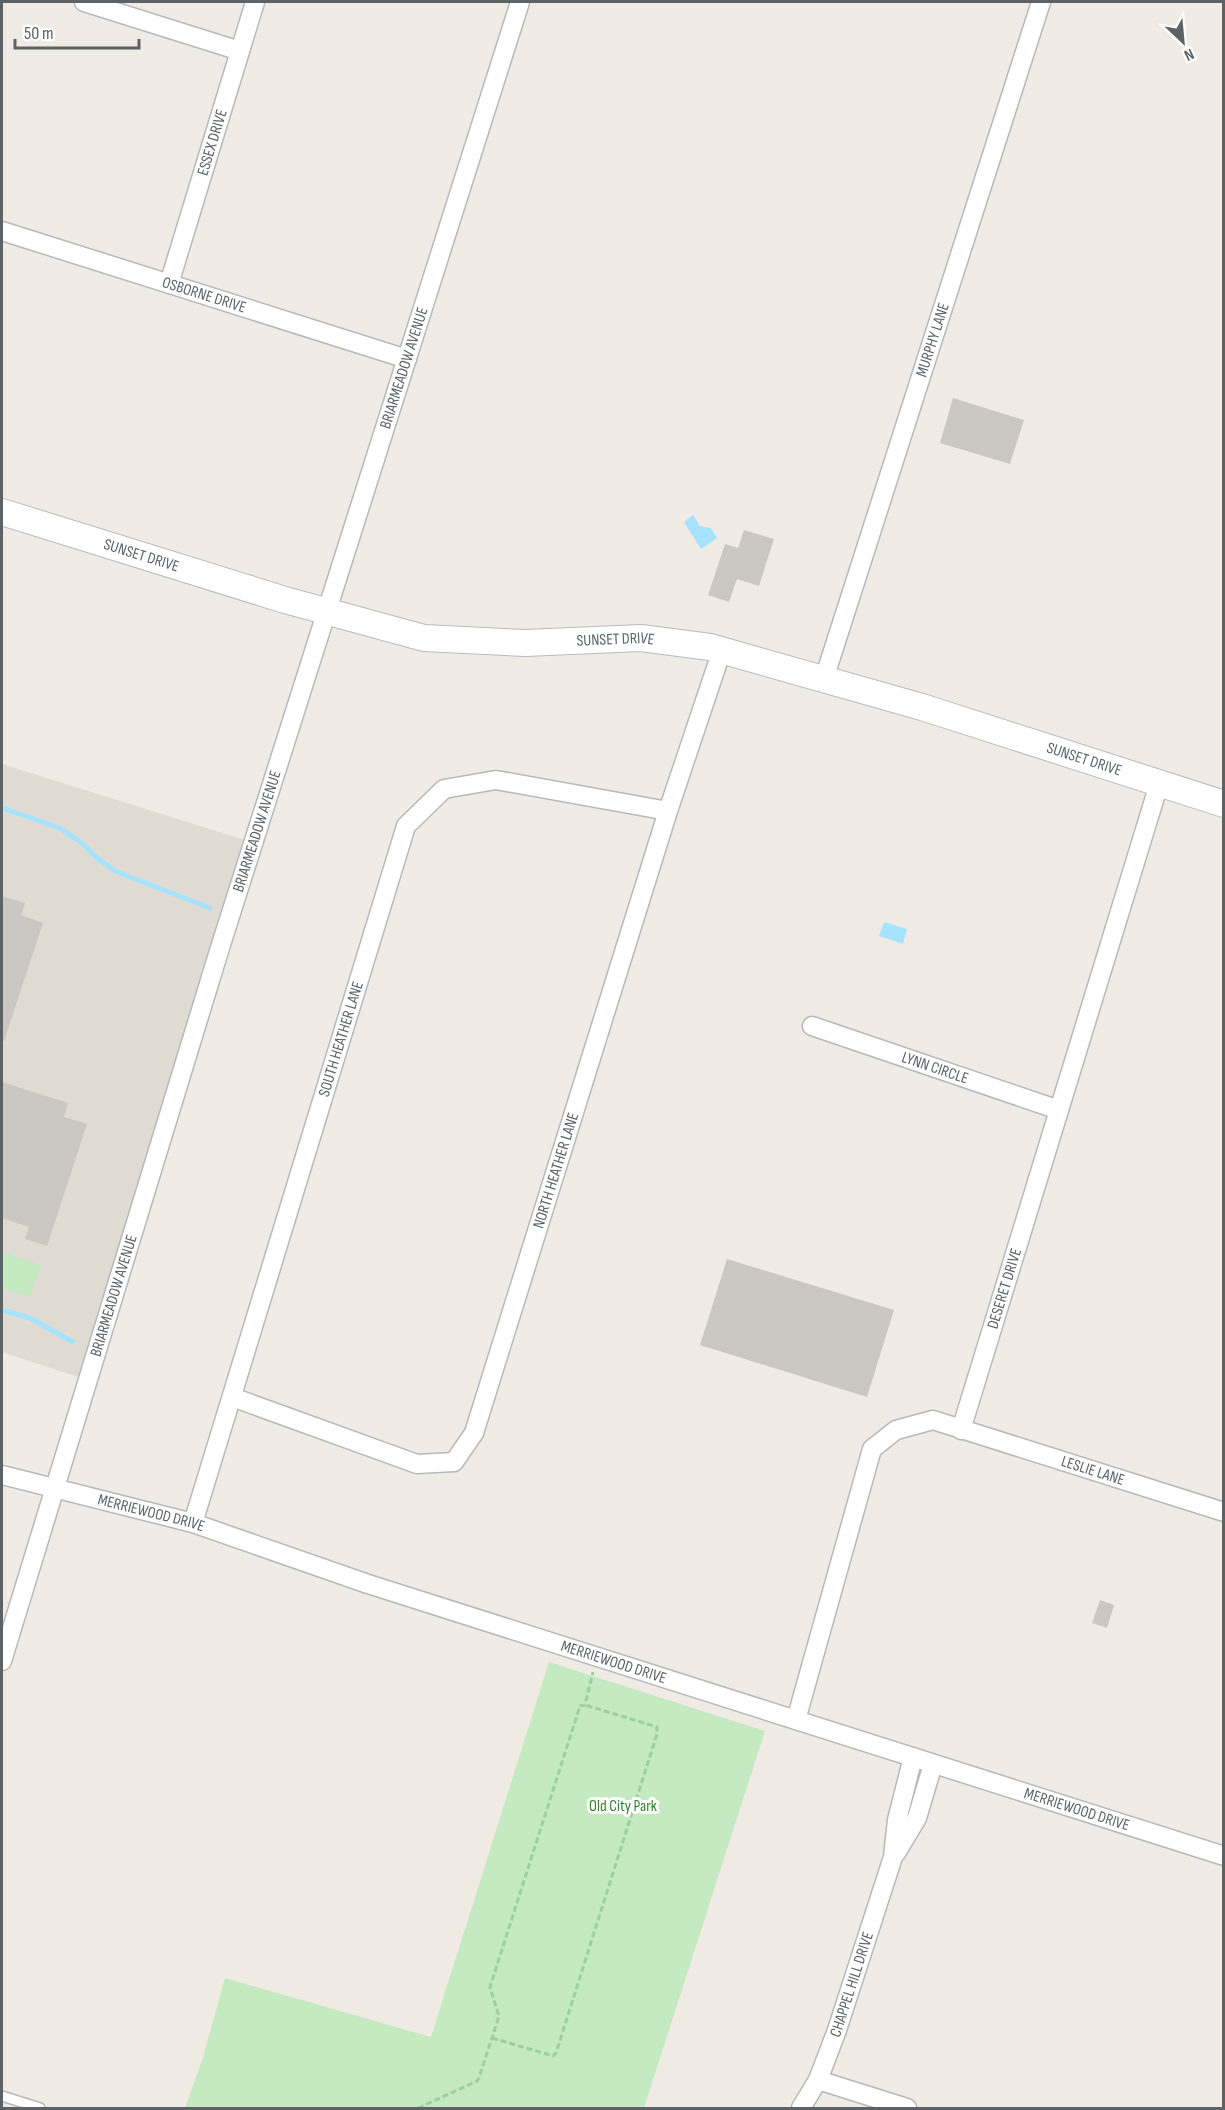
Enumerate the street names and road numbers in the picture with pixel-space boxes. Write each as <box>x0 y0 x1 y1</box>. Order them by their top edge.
street label: ESSEX DRIVE <box>193 107 231 178</box>
street label: OSBORNE DRIVE <box>160 273 248 317</box>
street label: MURPHY LANE <box>912 301 953 379</box>
street label: BRIARMEADOW AVENUE <box>376 305 432 431</box>
street label: SUNSET DRIVE <box>101 535 181 576</box>
street label: SUNSET DRIVE <box>576 629 655 650</box>
street label: SUNSET DRIVE <box>1044 738 1124 780</box>
street label: BRIARMEADOW AVENUE <box>229 768 285 894</box>
street label: SOUTH HEATHER LANE <box>314 979 367 1099</box>
street label: LYNN CIRCLE <box>899 1048 971 1088</box>
street label: NORTH HEATHER LANE <box>529 1110 583 1231</box>
street label: BRIARMEADOW AVENUE <box>86 1232 141 1359</box>
street label: DESERET DRIVE <box>983 1246 1026 1331</box>
street label: LESLIE LANE <box>1059 1452 1127 1489</box>
street label: MERRIEWOOD DRIVE <box>96 1490 207 1536</box>
street label: MERRIEWOOD DRIVE <box>559 1636 669 1688</box>
street label: MERRIEWOOD DRIVE <box>1022 1784 1132 1835</box>
street label: CHAPPEL HILL DRIVE <box>826 1930 878 2040</box>

